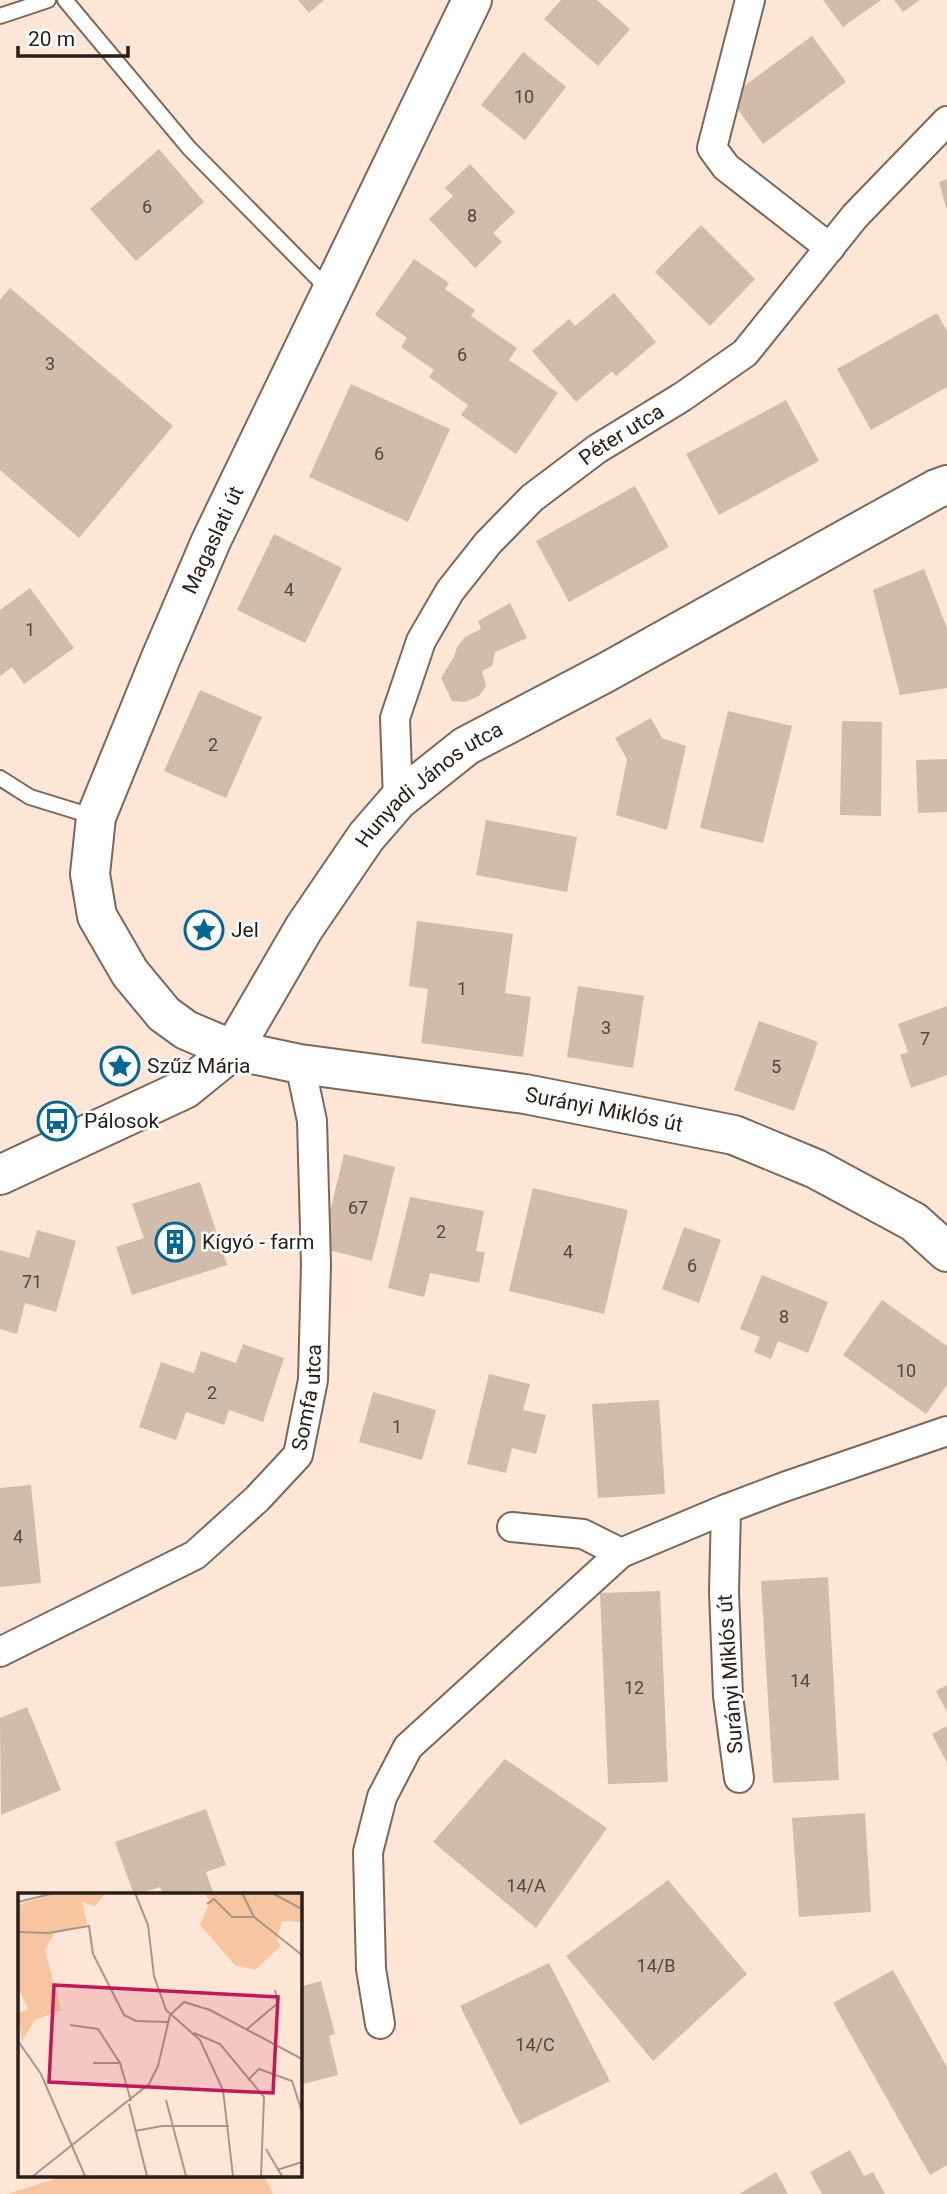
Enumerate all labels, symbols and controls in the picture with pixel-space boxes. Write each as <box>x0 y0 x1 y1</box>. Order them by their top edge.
scale bar <box>18 14 128 58</box>
text: 20 m <box>28 27 75 51</box>
house number: 10 <box>514 86 534 107</box>
house number: 6 <box>142 196 152 217</box>
house number: 8 <box>467 205 477 226</box>
house number: 6 <box>457 344 467 365</box>
house number: 3 <box>45 353 55 374</box>
street label: Péter utca <box>574 399 668 470</box>
house number: 6 <box>374 443 384 464</box>
street label: Magaslati út <box>178 482 248 598</box>
house number: 4 <box>284 579 294 600</box>
house number: 1 <box>25 619 35 640</box>
street label: Hunyadi János utca <box>351 717 507 852</box>
house number: 2 <box>208 734 218 755</box>
place icon: Jel <box>183 909 225 951</box>
place label: Jel <box>231 918 259 942</box>
house number: 1 <box>457 978 467 999</box>
house number: 3 <box>601 1017 611 1038</box>
house number: 7 <box>920 1028 930 1049</box>
place icon: Szűz Mária <box>99 1045 141 1087</box>
place label: Szűz Mária <box>147 1054 251 1078</box>
house number: 5 <box>771 1056 781 1077</box>
street label: Surányi Miklós út <box>523 1082 685 1137</box>
bus stop icon: Pálosok <box>36 1100 78 1142</box>
place label: Pálosok <box>84 1109 159 1133</box>
house number: 67 <box>348 1197 368 1218</box>
building icon: Kígyó - farm <box>154 1221 196 1263</box>
house number: 2 <box>436 1221 446 1242</box>
place label: Kígyó - farm <box>202 1230 314 1254</box>
house number: 4 <box>563 1241 573 1262</box>
house number: 6 <box>687 1255 697 1276</box>
house number: 71 <box>22 1271 42 1292</box>
house number: 8 <box>779 1306 789 1327</box>
street label: Somfa utca <box>287 1344 326 1453</box>
house number: 10 <box>896 1360 916 1381</box>
house number: 2 <box>207 1382 217 1403</box>
house number: 1 <box>392 1416 402 1437</box>
house number: 4 <box>13 1526 23 1547</box>
street label: Surányi Miklós út <box>712 1593 748 1754</box>
house number: 14 <box>790 1670 810 1691</box>
house number: 12 <box>624 1677 644 1698</box>
house number: 14/A <box>506 1875 546 1896</box>
inset map <box>18 1893 301 2176</box>
house number: 14/B <box>637 1955 675 1976</box>
house number: 14/C <box>515 2034 555 2055</box>

